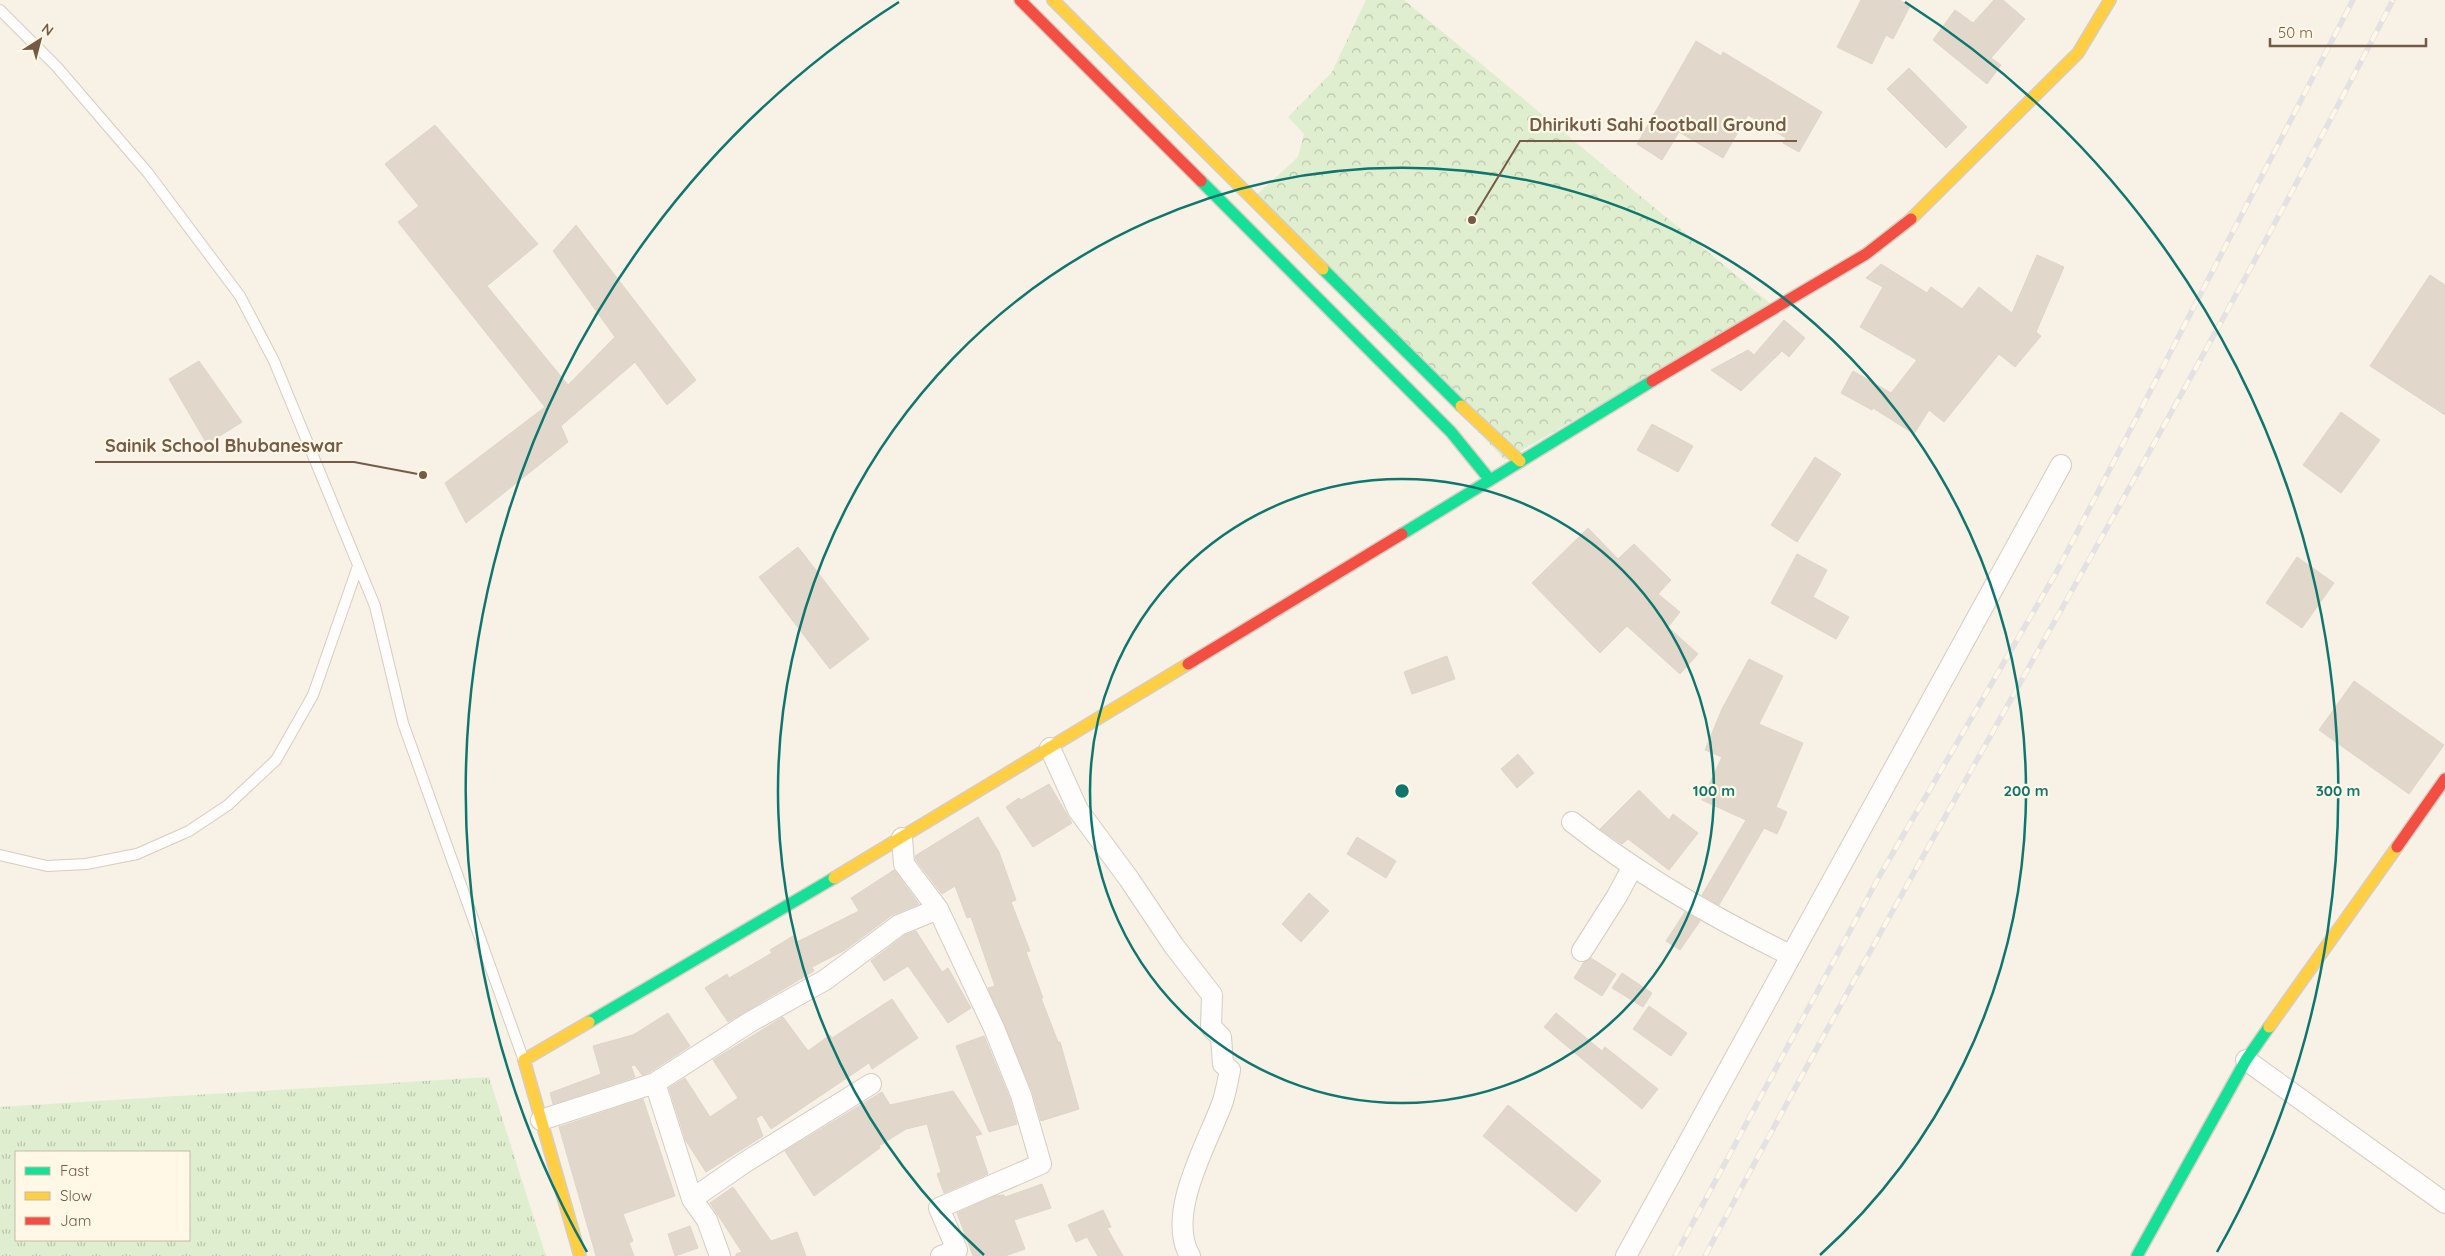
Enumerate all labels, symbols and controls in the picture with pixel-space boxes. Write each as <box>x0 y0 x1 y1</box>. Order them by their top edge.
north arrow <box>15 15 65 65</box>
scale bar <box>2270 15 2426 47</box>
text: N <box>38 19 57 40</box>
text: 50 m <box>2278 23 2313 42</box>
callout: Dhirikuti Sahi football Ground <box>1520 108 1797 141</box>
text: Dhirikuti Sahi football Ground <box>1529 113 1787 136</box>
callout: Sainik School Bhubaneswar <box>95 429 354 462</box>
text: Sainik School Bhubaneswar <box>105 434 343 457</box>
text: 100 m <box>1693 781 1735 800</box>
text: 200 m <box>2004 781 2049 800</box>
text: 300 m <box>2316 781 2360 800</box>
centre of rings <box>1393 782 1411 800</box>
legend <box>15 1151 190 1241</box>
text: Fast <box>60 1161 89 1180</box>
text: Slow <box>60 1186 92 1205</box>
text: Jam <box>60 1211 91 1230</box>

